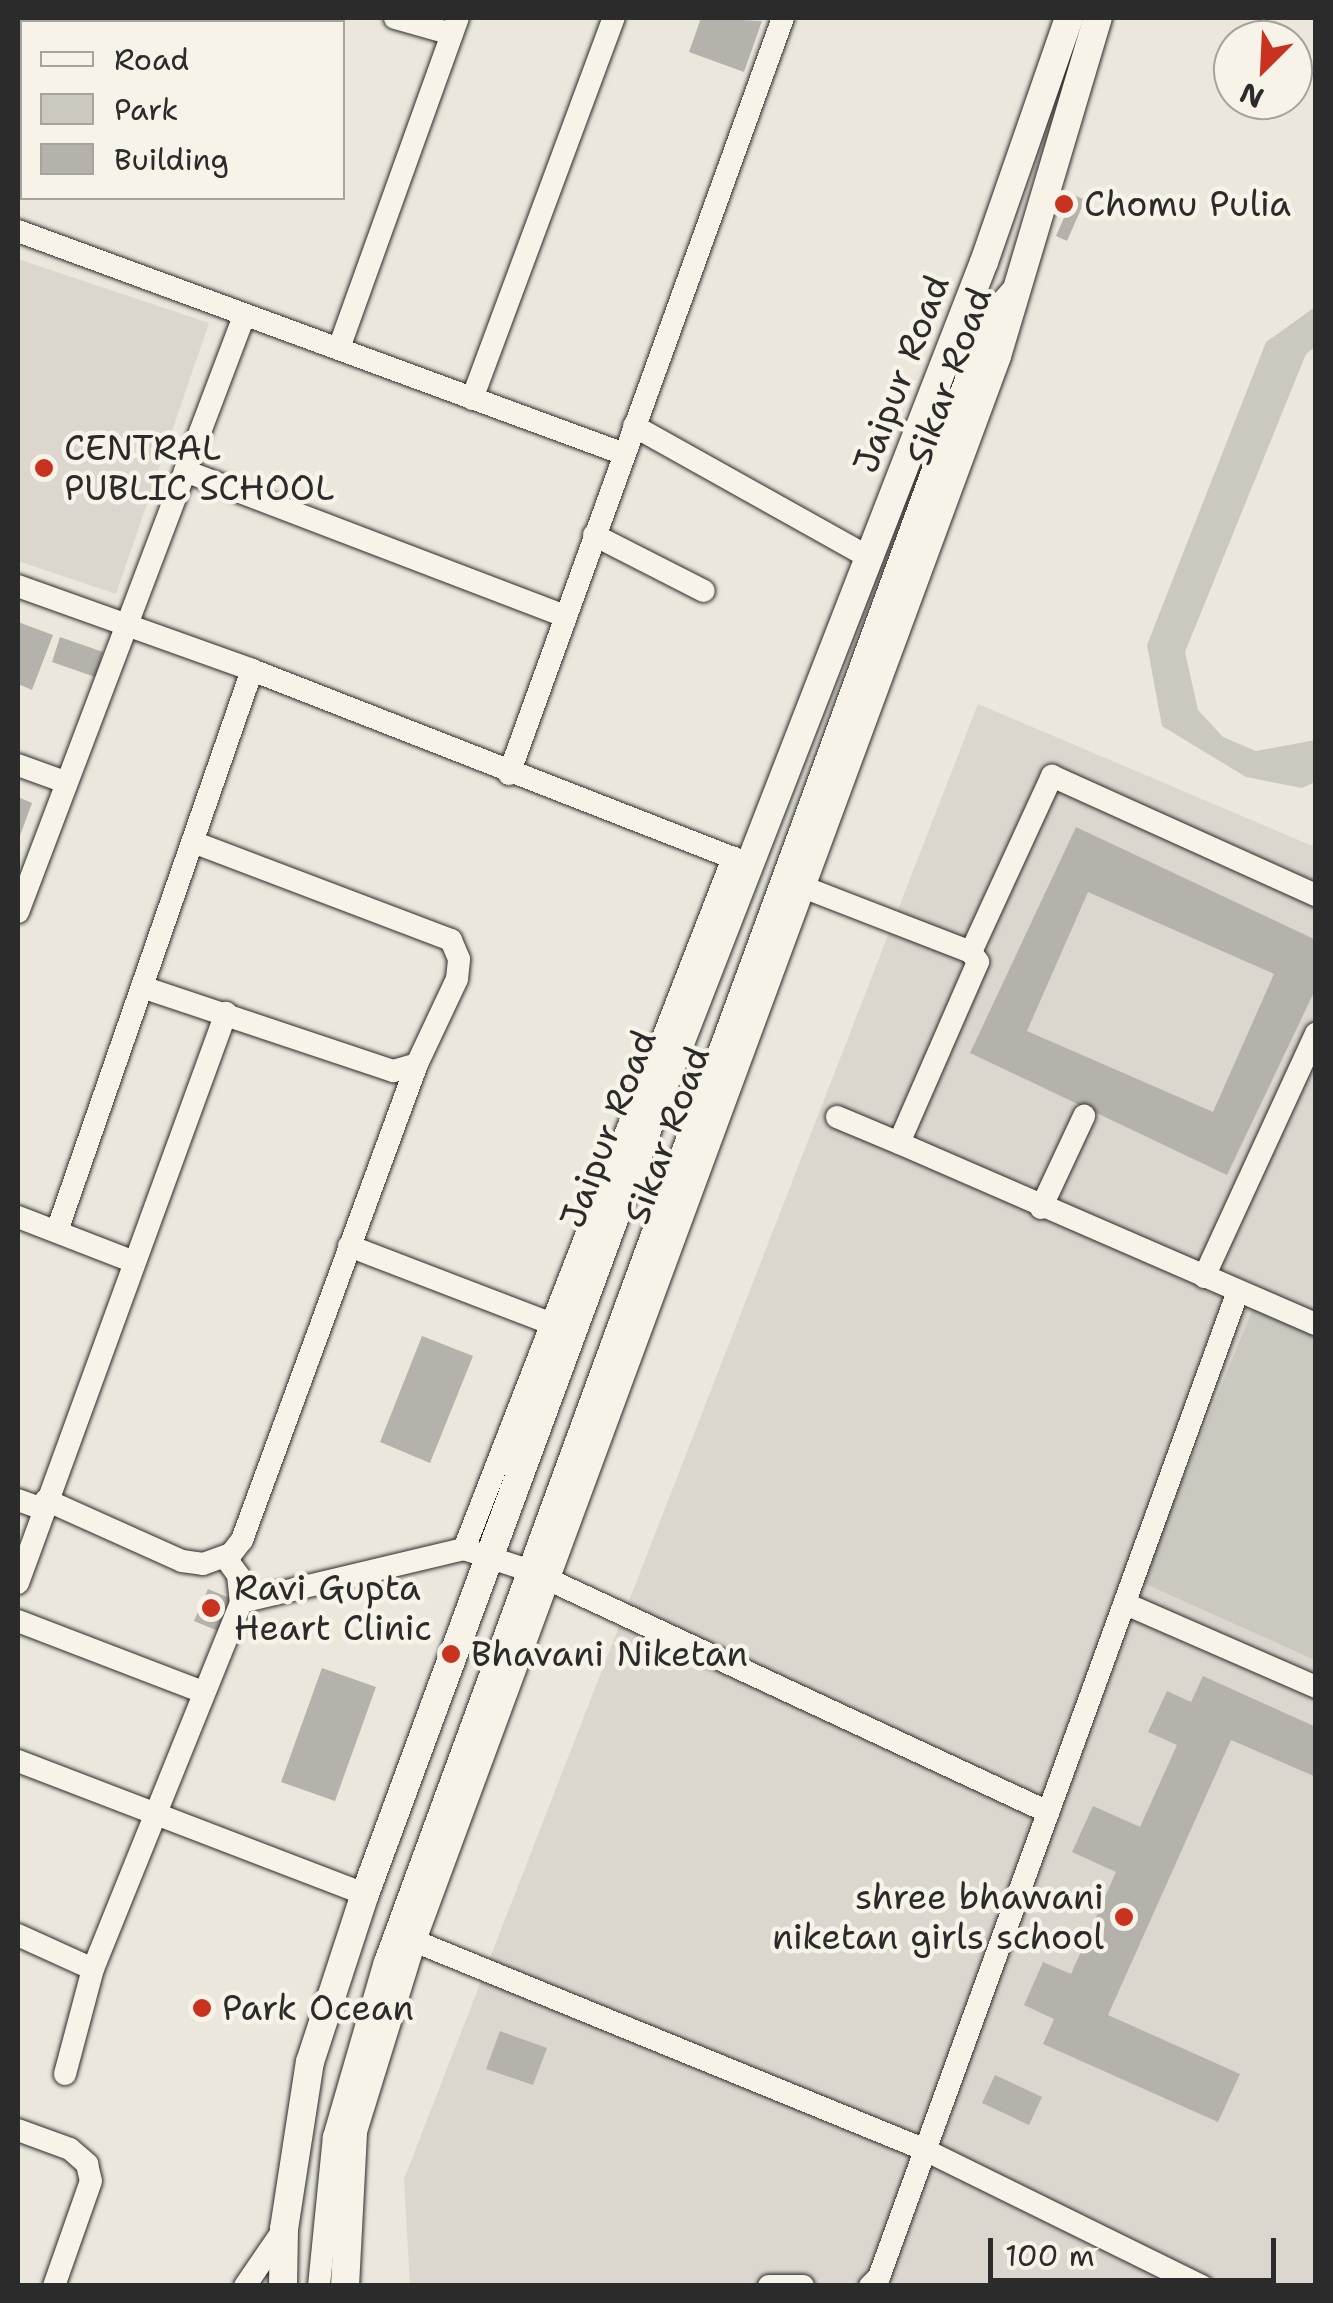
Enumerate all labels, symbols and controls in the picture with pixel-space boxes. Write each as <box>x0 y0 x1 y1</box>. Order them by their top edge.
legend <box>20 20 345 200</box>
north arrow <box>1213 20 1313 120</box>
text: Road <box>114 39 189 80</box>
text: N <box>1234 74 1269 117</box>
text: Park <box>114 89 178 130</box>
text: Building <box>114 139 229 180</box>
place label: Chomu Pulia <box>1084 183 1291 225</box>
marker: Chomu Pulia <box>1053 193 1075 215</box>
street label: Jaipur Road <box>844 269 958 479</box>
street label: Sikar Road <box>898 282 1000 470</box>
place label: CENTRAL PUBLIC SCHOOL <box>64 427 335 509</box>
marker: CENTRAL PUBLIC SCHOOL <box>33 457 55 479</box>
street label: Jaipur Road <box>551 1024 665 1234</box>
street label: Sikar Road <box>616 1041 718 1229</box>
place label: Ravi Gupta Heart Clinic <box>234 1567 432 1649</box>
marker: Ravi Gupta Heart Clinic <box>198 1595 224 1621</box>
place label: Bhavani Niketan <box>471 1633 748 1675</box>
marker: Bhavani Niketan <box>440 1643 462 1665</box>
place label: shree bhawani niketan girls school <box>772 1876 1104 1958</box>
marker: shree bhawani niketan girls school <box>1113 1906 1135 1928</box>
place label: Park Ocean <box>222 1987 414 2029</box>
marker: Park Ocean <box>191 1997 213 2019</box>
scale bar <box>993 2218 1280 2280</box>
text: 100 m <box>1005 2235 1095 2276</box>

